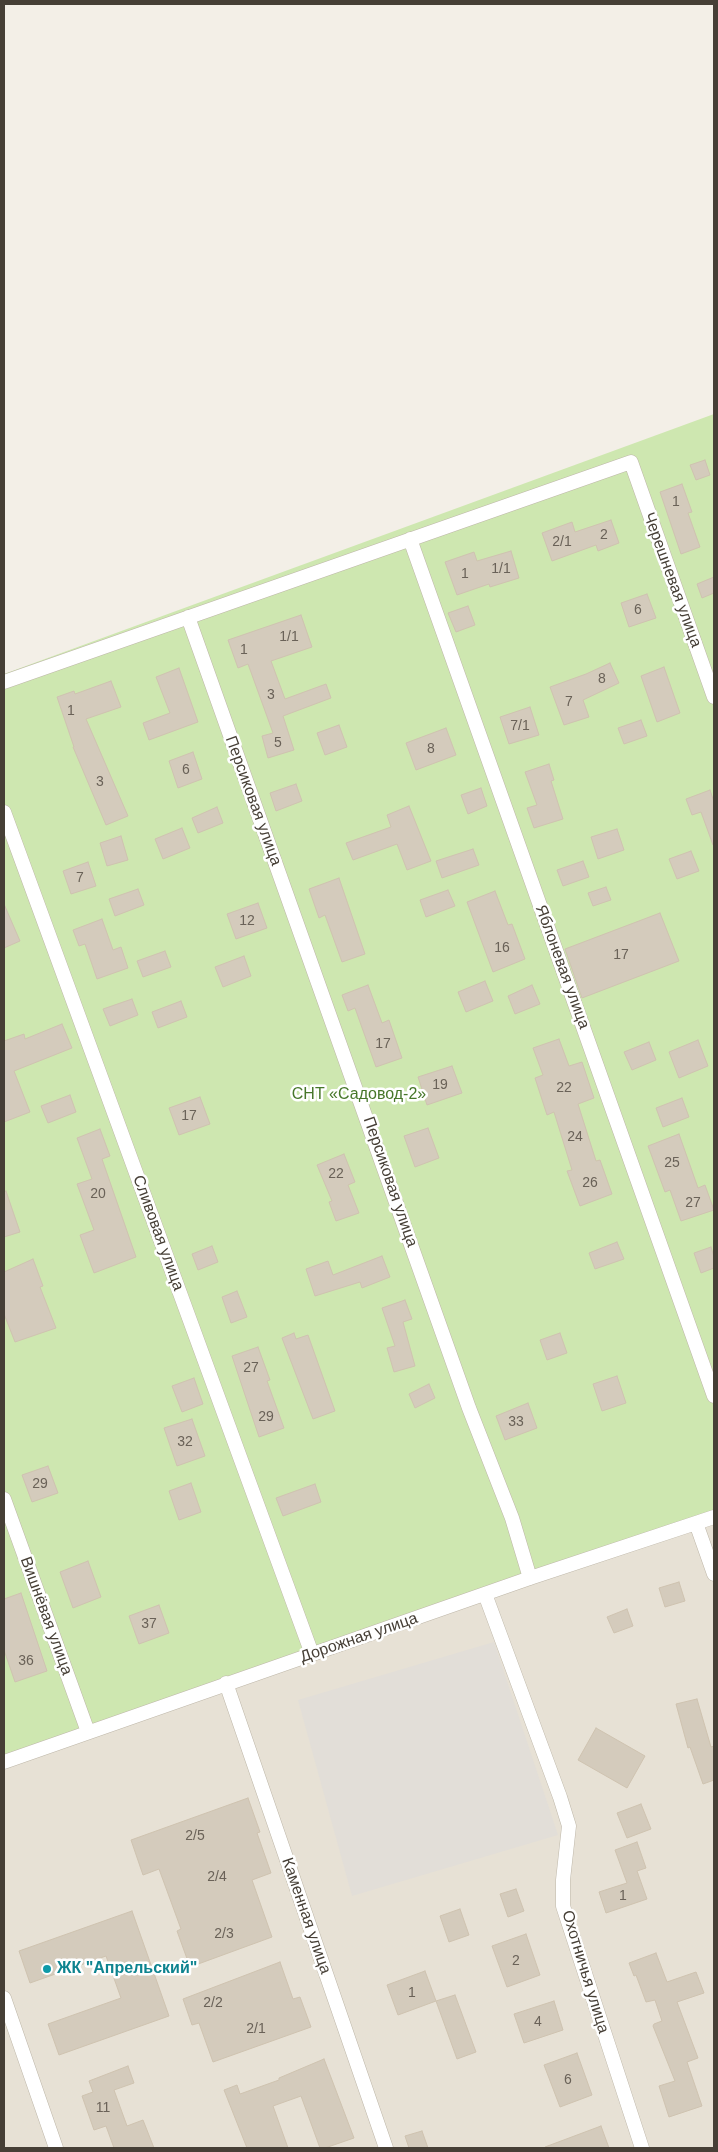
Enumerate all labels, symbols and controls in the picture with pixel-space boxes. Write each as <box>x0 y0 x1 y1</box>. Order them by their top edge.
house number: 1 <box>672 494 680 510</box>
street label: Черешневая улица <box>639 510 705 650</box>
house number: 2 <box>600 527 608 543</box>
house number: 2/1 <box>552 534 572 550</box>
house number: 1/1 <box>491 561 511 577</box>
house number: 1 <box>461 566 469 582</box>
house number: 6 <box>634 602 642 618</box>
house number: 1/1 <box>279 629 299 645</box>
house number: 1 <box>240 642 248 658</box>
house number: 8 <box>598 671 606 687</box>
house number: 3 <box>267 687 275 703</box>
house number: 7 <box>565 694 573 710</box>
house number: 1 <box>67 703 75 719</box>
house number: 7/1 <box>510 718 530 734</box>
street label: Персиковая улица <box>221 734 285 868</box>
house number: 5 <box>274 735 282 751</box>
house number: 8 <box>427 741 435 757</box>
house number: 6 <box>182 762 190 778</box>
house number: 3 <box>96 774 104 790</box>
house number: 7 <box>76 870 84 886</box>
street label: Яблоневая улица <box>531 902 593 1032</box>
house number: 12 <box>239 913 255 929</box>
house number: 16 <box>494 940 510 956</box>
house number: 17 <box>613 947 629 963</box>
house number: 17 <box>375 1036 391 1052</box>
house number: 19 <box>432 1077 448 1093</box>
house number: 22 <box>556 1080 572 1096</box>
park label: СНТ «Садовод-2» <box>292 1085 426 1105</box>
house number: 17 <box>181 1108 197 1124</box>
street label: Персиковая улица <box>359 1114 421 1250</box>
house number: 24 <box>567 1129 583 1145</box>
house number: 25 <box>664 1155 680 1171</box>
house number: 22 <box>328 1166 344 1182</box>
street label: Сливовая улица <box>128 1173 188 1293</box>
house number: 26 <box>582 1175 598 1191</box>
house number: 20 <box>90 1186 106 1202</box>
house number: 27 <box>685 1195 701 1211</box>
house number: 27 <box>243 1360 259 1376</box>
house number: 29 <box>258 1409 274 1425</box>
house number: 33 <box>508 1414 524 1430</box>
house number: 32 <box>177 1434 193 1450</box>
house number: 29 <box>32 1476 48 1492</box>
street label: Вишнёвая улица <box>16 1554 76 1678</box>
street label: Дорожная улица <box>298 1609 420 1667</box>
house number: 37 <box>141 1616 157 1632</box>
house number: 36 <box>18 1653 34 1669</box>
house number: 2/5 <box>185 1828 205 1844</box>
street label: Каменная улица <box>277 1855 335 1977</box>
house number: 2/4 <box>207 1869 227 1885</box>
house number: 1 <box>619 1888 627 1904</box>
street label: Охотничья улица <box>557 1908 613 2036</box>
house number: 2/3 <box>214 1926 234 1942</box>
house number: 2 <box>512 1953 520 1969</box>
place label: ЖК "Апрельский" <box>57 1959 197 1979</box>
marker: ЖК "Апрельский" <box>41 1963 53 1975</box>
house number: 1 <box>408 1985 416 2001</box>
house number: 2/2 <box>203 1995 223 2011</box>
house number: 4 <box>534 2014 542 2030</box>
house number: 2/1 <box>246 2021 266 2037</box>
house number: 6 <box>564 2072 572 2088</box>
house number: 11 <box>96 2100 110 2116</box>

